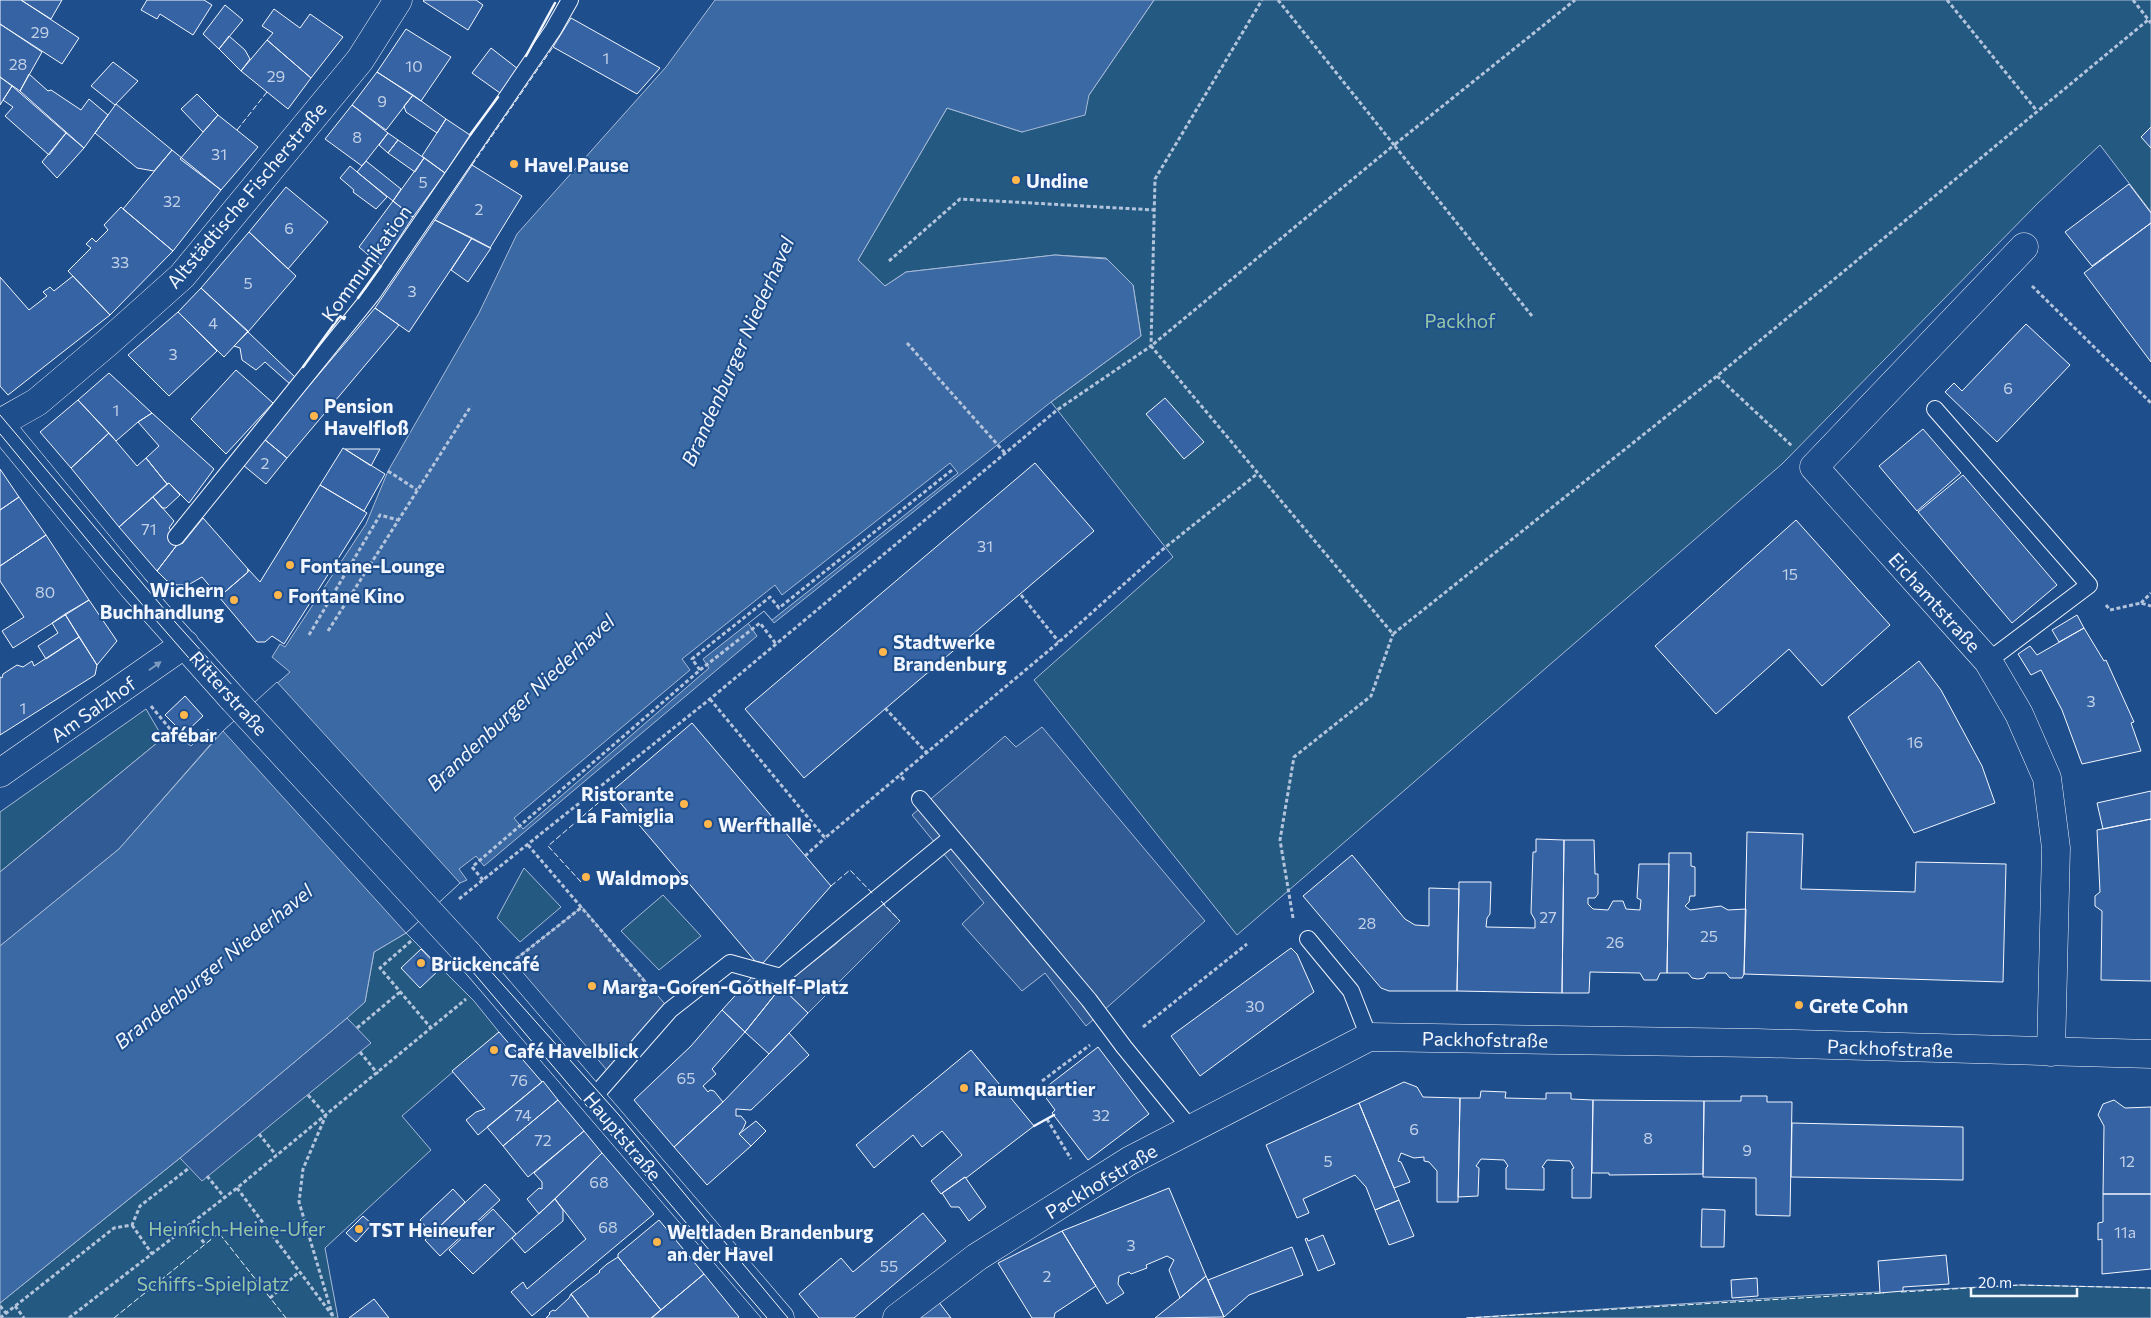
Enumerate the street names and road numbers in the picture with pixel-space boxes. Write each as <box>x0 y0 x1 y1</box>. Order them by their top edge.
street label: Altstädtische Fischerstraße <box>162 97 330 293</box>
street label: Kommunikation <box>316 200 416 326</box>
street label: Eichamtstraße <box>1884 547 1986 657</box>
street label: Ritterstraße <box>185 646 273 740</box>
street label: Am Salzhof <box>46 671 140 747</box>
street label: Packhofstraße <box>1422 1026 1548 1052</box>
street label: Packhofstraße <box>1827 1034 1953 1062</box>
street label: Hauptstraße <box>579 1087 667 1185</box>
street label: Packhofstraße <box>1041 1139 1161 1223</box>

